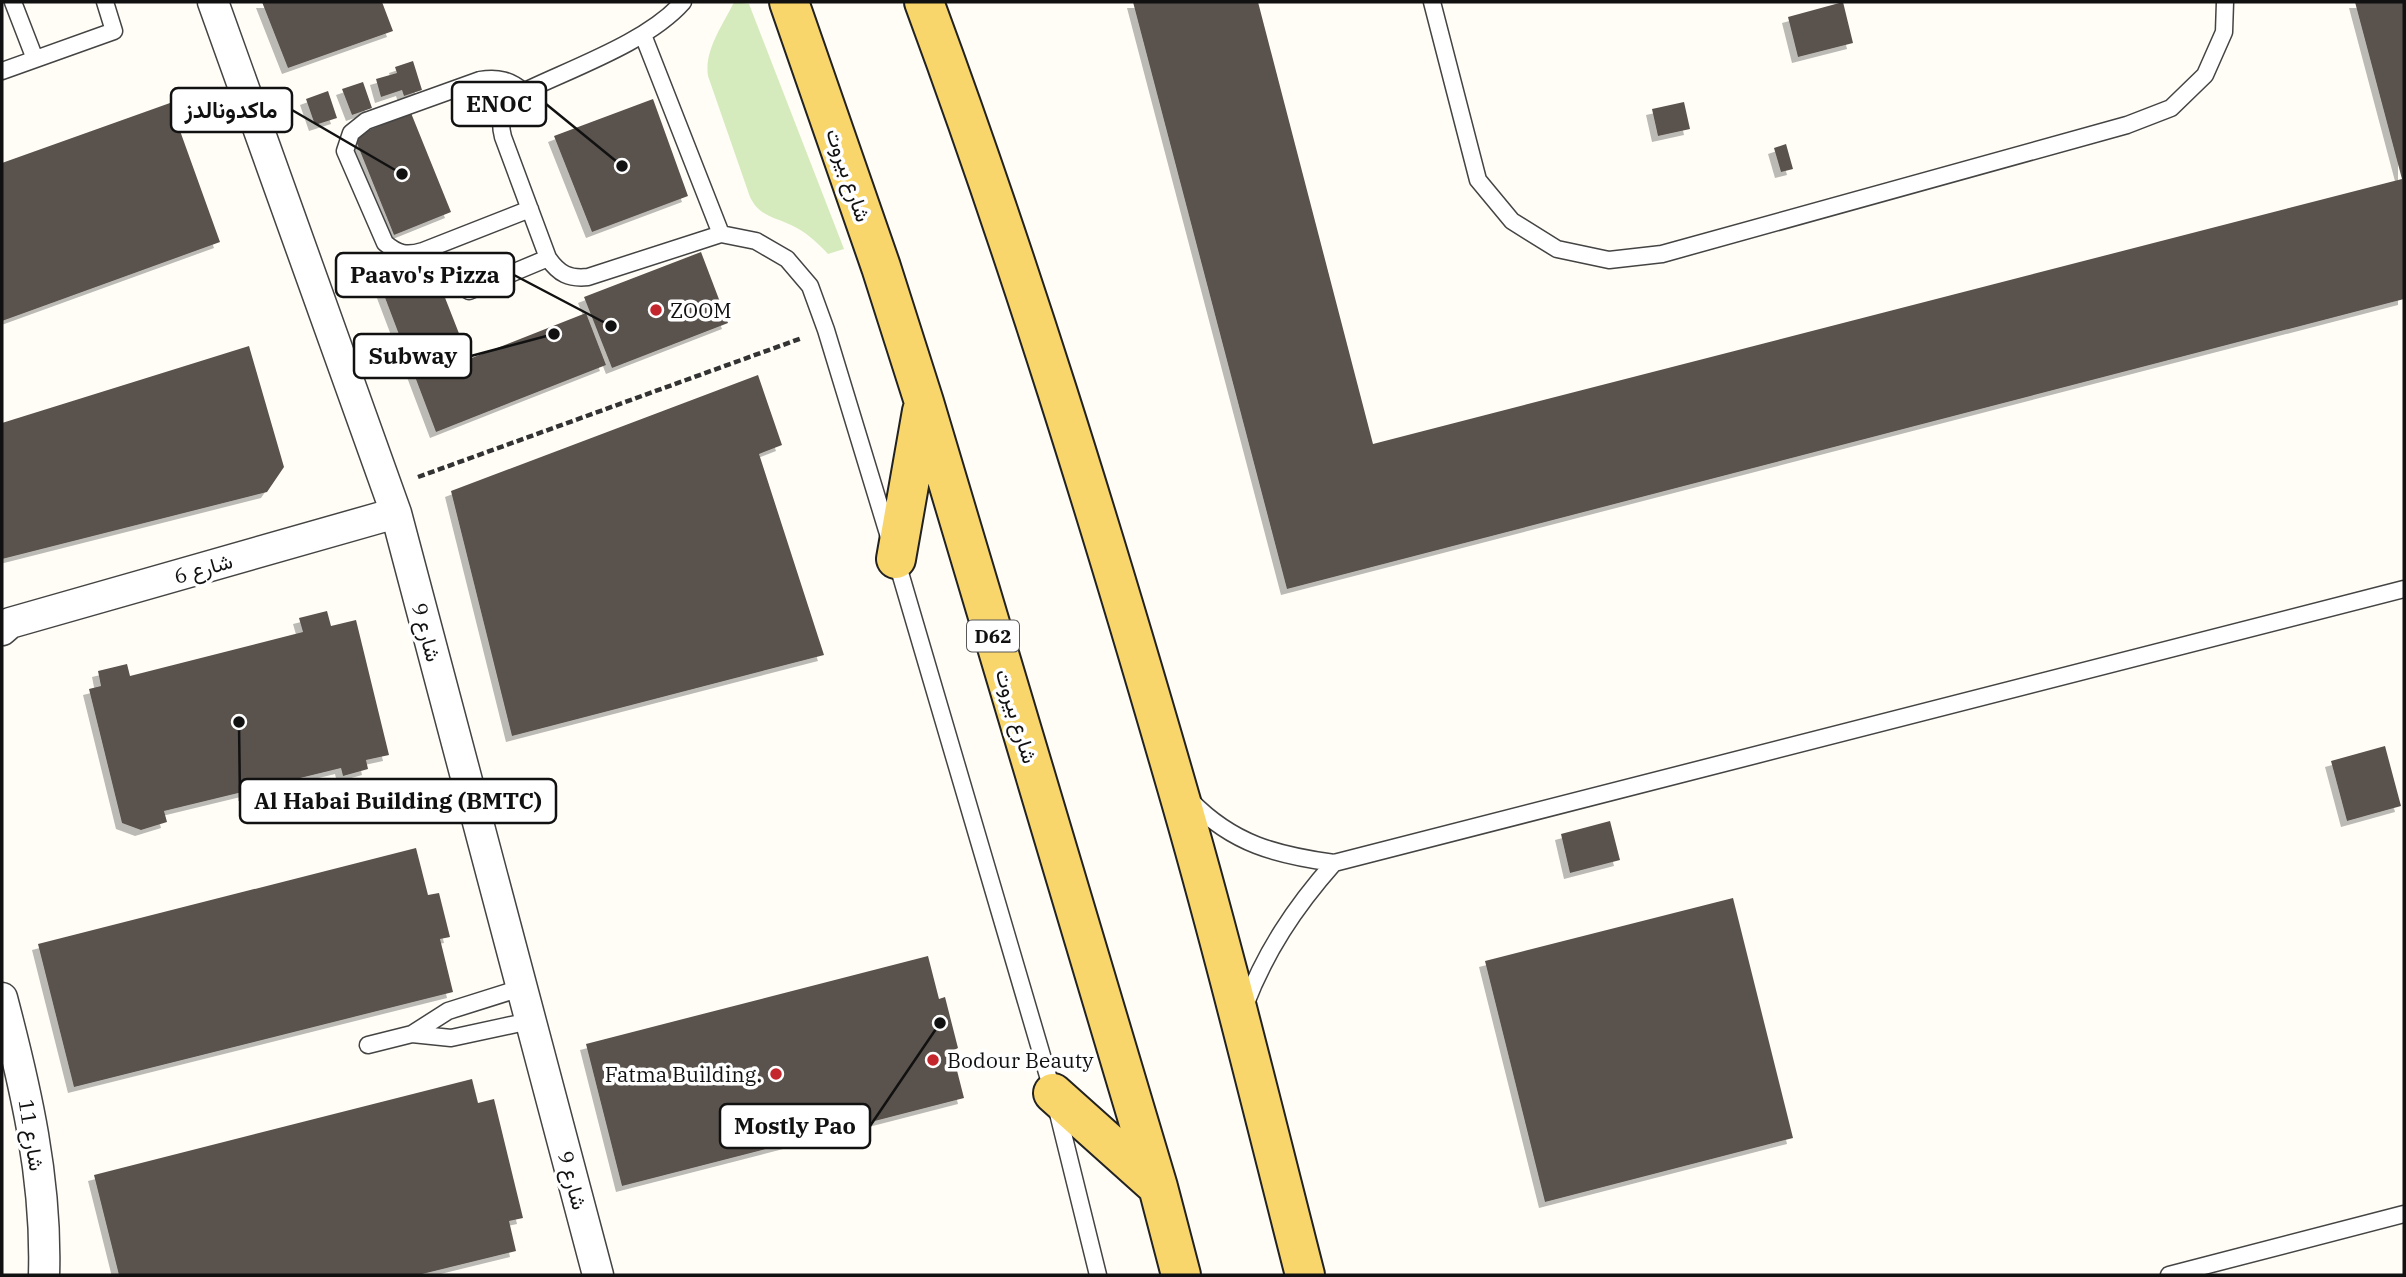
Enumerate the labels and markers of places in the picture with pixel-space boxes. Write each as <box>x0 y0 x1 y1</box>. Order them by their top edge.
callout: ENOC <box>452 82 546 126</box>
callout: ماكدونالدز <box>171 88 292 132</box>
callout: Paavo's Pizza <box>336 253 514 297</box>
place label: ZOOM <box>670 296 732 324</box>
marker: ZOOM <box>648 302 664 318</box>
callout: Subway <box>354 334 471 378</box>
callout: Al Habai Building (BMTC) <box>240 779 556 823</box>
place label: Bodour Beauty <box>947 1046 1094 1074</box>
marker: Bodour Beauty <box>925 1052 941 1068</box>
place label: Fatma Building. <box>605 1060 762 1088</box>
marker: Fatma Building. <box>768 1066 784 1082</box>
callout: Mostly Pao <box>720 1104 870 1148</box>

